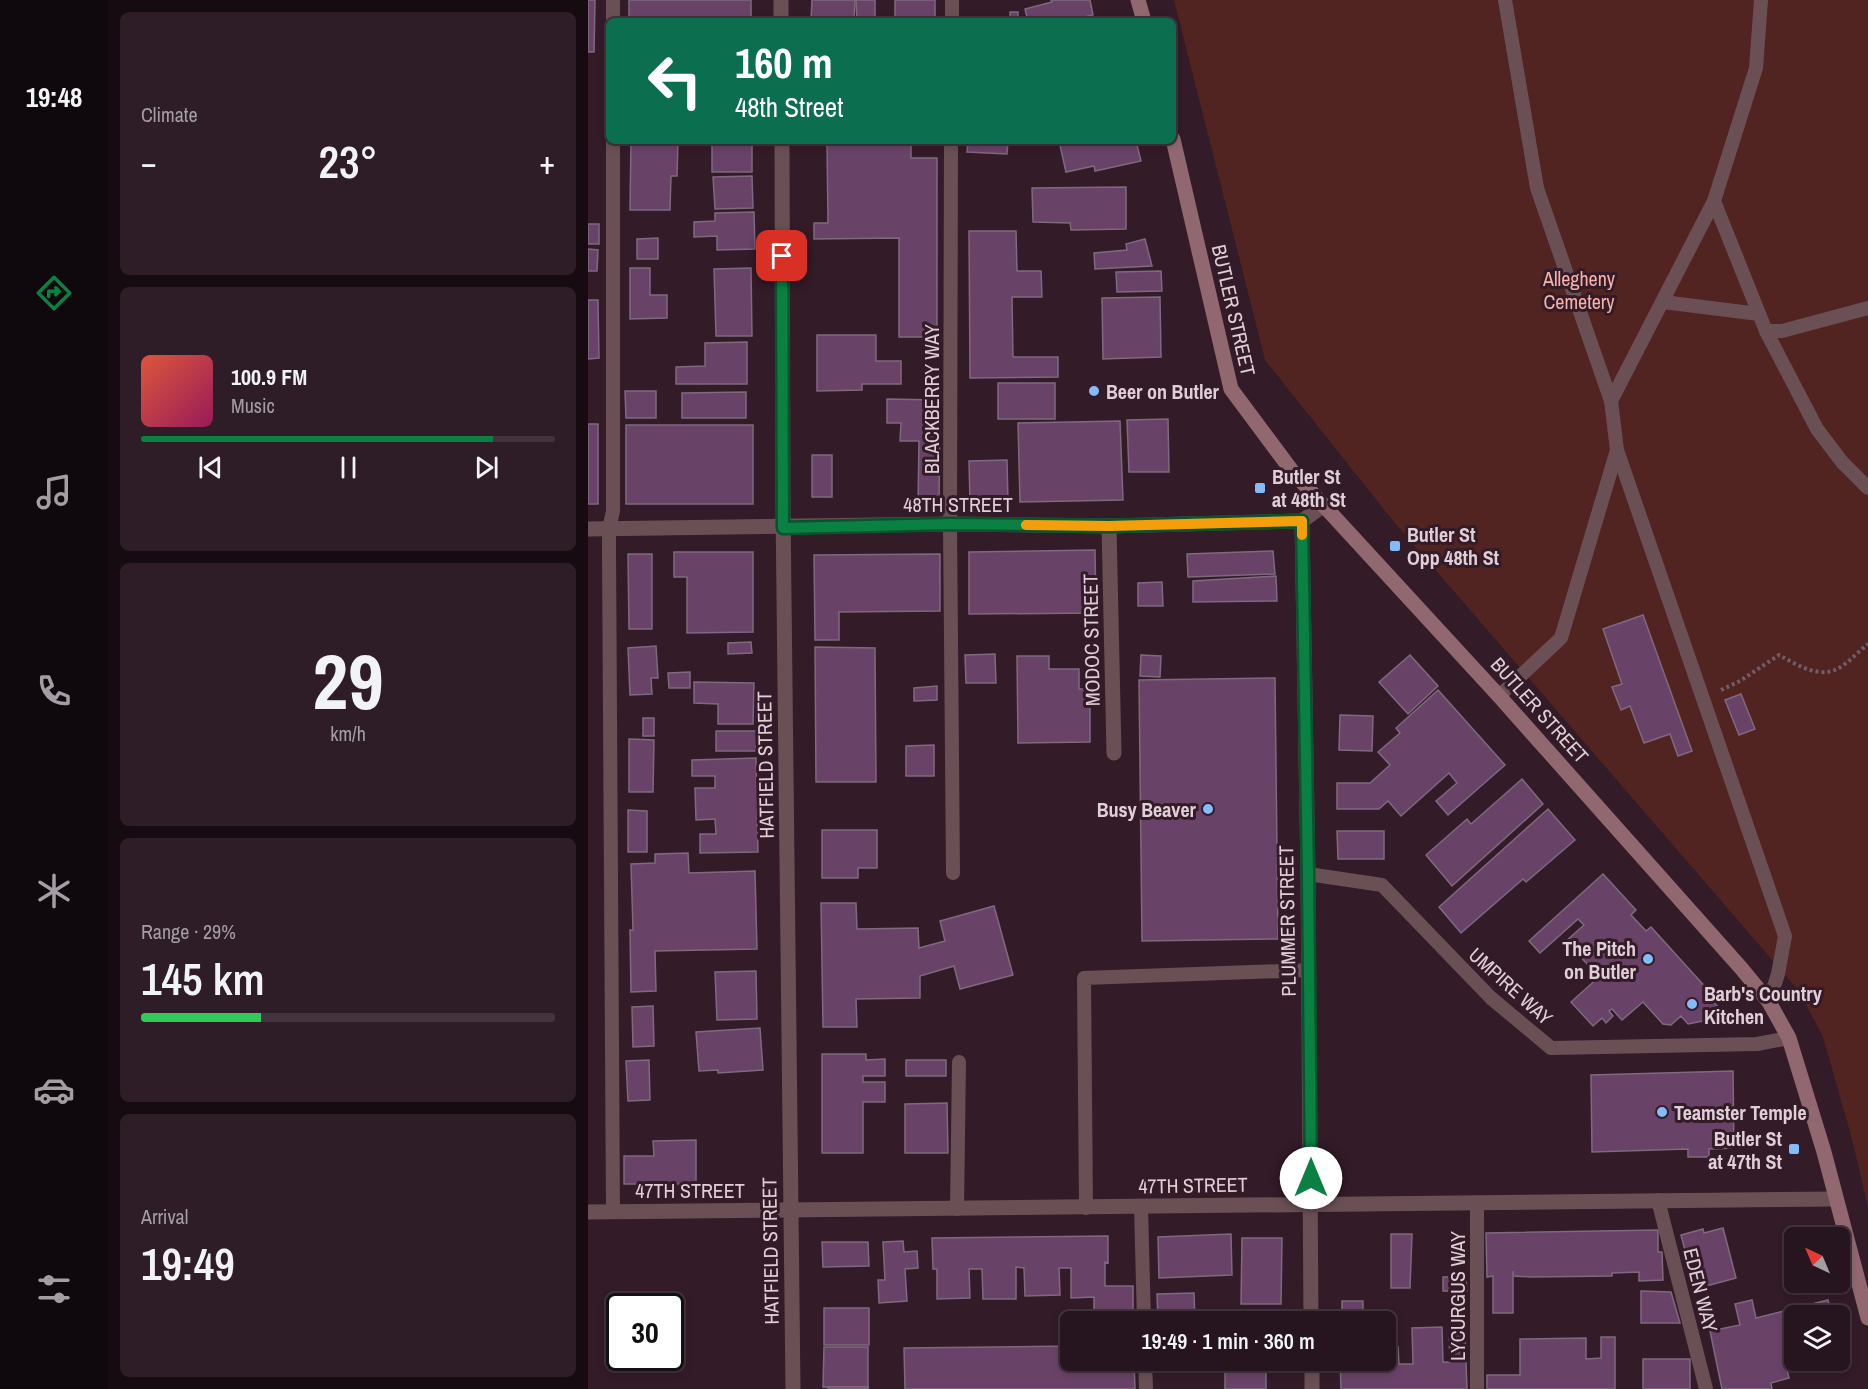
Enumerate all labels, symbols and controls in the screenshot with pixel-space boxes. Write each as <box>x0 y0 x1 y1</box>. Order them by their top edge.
text: 160 m <box>735 35 833 91</box>
icon: left <box>636 42 714 120</box>
text: 19:48 <box>26 79 82 115</box>
text: 48th Street <box>735 89 843 125</box>
text: Climate <box>141 101 198 128</box>
text: 23° <box>318 131 378 192</box>
text: − <box>141 140 157 184</box>
text: + <box>539 140 555 184</box>
pin <box>756 230 807 281</box>
icon: arrive <box>765 239 798 272</box>
street label: BUTLER STREET <box>1206 242 1262 378</box>
park label: Allegheny Cemetery <box>1542 265 1616 315</box>
icon: directions <box>33 272 75 314</box>
street label: BLACKBERRY WAY <box>918 324 945 474</box>
text: 100.9 FM <box>231 362 307 392</box>
place label: Beer on Butler <box>1106 378 1220 405</box>
marker: Beer on Butler <box>1087 384 1101 398</box>
text: Music <box>231 392 275 419</box>
icon: previous <box>194 451 227 484</box>
icon: pause <box>332 451 365 484</box>
icon: next <box>470 451 503 484</box>
place label: Butler St at 48th St <box>1272 463 1346 513</box>
icon: music <box>33 471 75 513</box>
marker: Butler St at 48th St <box>1253 481 1267 495</box>
street label: 48TH STREET <box>903 491 1013 518</box>
place label: Butler St Opp 48th St <box>1407 521 1500 571</box>
marker: Butler St Opp 48th St <box>1388 539 1402 553</box>
street label: MODOC STREET <box>1076 574 1106 706</box>
text: 29 <box>312 628 384 733</box>
street label: BUTLER STREET <box>1485 651 1595 769</box>
icon: phone <box>33 670 75 712</box>
street label: HATFIELD STREET <box>750 691 780 839</box>
text: km/h <box>330 720 366 747</box>
place label: Busy Beaver <box>1097 796 1197 823</box>
marker: Busy Beaver <box>1201 802 1215 816</box>
street label: PLUMMER STREET <box>1272 845 1302 997</box>
icon: climate <box>33 870 75 912</box>
text: Range · 29% <box>141 918 236 945</box>
place label: The Pitch on Butler <box>1562 935 1637 985</box>
street label: UMPIRE WAY <box>1463 941 1559 1031</box>
text: 145 km <box>141 948 265 1009</box>
marker: The Pitch on Butler <box>1641 952 1655 966</box>
place label: Barb's Country Kitchen <box>1704 980 1823 1030</box>
marker: Barb's Country Kitchen <box>1685 997 1699 1011</box>
icon: car <box>33 1069 75 1111</box>
place label: Teamster Temple <box>1674 1099 1807 1126</box>
marker: Teamster Temple <box>1655 1105 1669 1119</box>
place label: Butler St at 47th St <box>1708 1125 1783 1175</box>
marker: Butler St at 47th St <box>1787 1142 1801 1156</box>
position arrow <box>1279 1146 1343 1210</box>
street label: 47TH STREET <box>1138 1171 1248 1199</box>
street label: 47TH STREET <box>635 1177 745 1204</box>
street label: HATFIELD STREET <box>755 1177 785 1325</box>
text: Arrival <box>141 1203 188 1230</box>
north arrow <box>1784 1227 1850 1293</box>
map controls <box>1784 1227 1850 1371</box>
street label: LYCURGUS WAY <box>1444 1231 1471 1361</box>
text: 19:49 <box>141 1233 235 1294</box>
street label: EDEN WAY <box>1678 1245 1724 1335</box>
icon: filters <box>33 1268 75 1310</box>
speed limit sign: 30 <box>606 1293 684 1371</box>
button: layers <box>1784 1305 1850 1371</box>
text: 19:49 · 1 min · 360 m <box>1141 1326 1315 1356</box>

